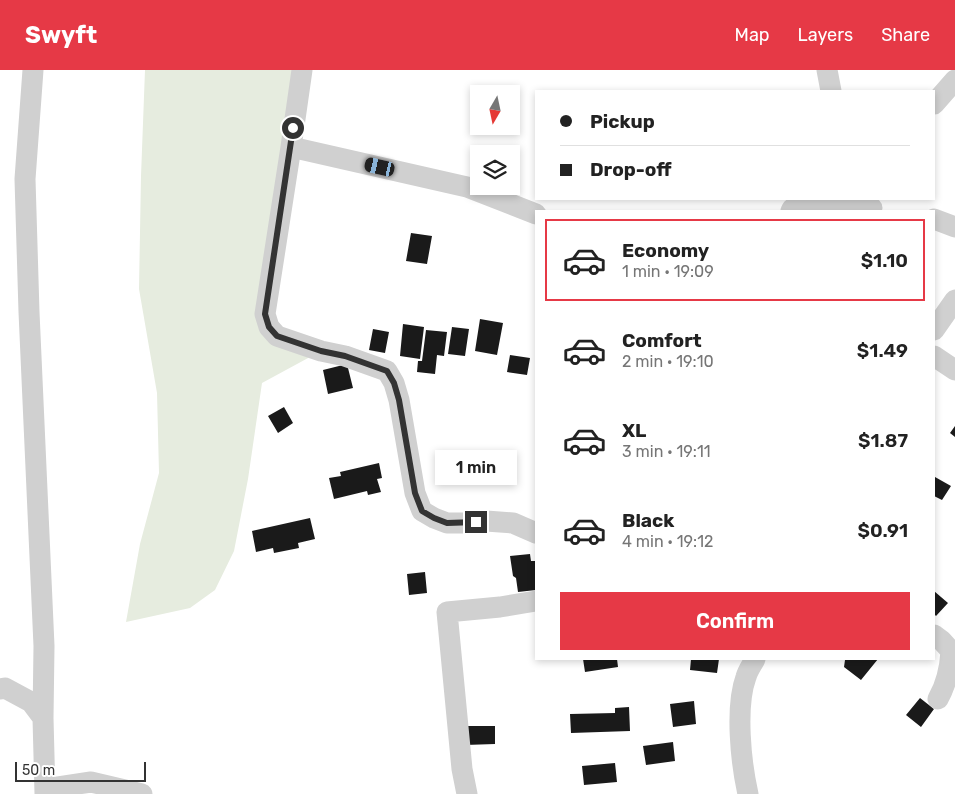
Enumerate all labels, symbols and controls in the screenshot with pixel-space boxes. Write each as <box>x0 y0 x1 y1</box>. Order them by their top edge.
text: Swyft <box>25 21 97 49</box>
text: Map <box>735 24 770 46</box>
text: Layers <box>798 24 853 46</box>
text: Share <box>881 24 930 46</box>
north arrow <box>470 85 520 135</box>
map controls <box>470 85 520 195</box>
text: Pickup <box>590 110 655 133</box>
route start <box>282 117 304 139</box>
button: layers <box>470 145 520 195</box>
car <box>363 156 396 178</box>
text: Drop-off <box>590 158 672 181</box>
icon: car <box>562 238 607 283</box>
text: Economy <box>622 239 709 262</box>
text: $1.10 <box>861 249 908 272</box>
text: 1 min · 19:09 <box>622 262 714 281</box>
icon: car <box>562 328 607 373</box>
text: Comfort <box>622 329 702 352</box>
text: $1.49 <box>857 339 908 362</box>
text: 2 min · 19:10 <box>622 352 714 371</box>
icon: car <box>562 418 607 463</box>
text: XL <box>622 419 646 442</box>
text: $1.87 <box>858 429 908 452</box>
text: 3 min · 19:11 <box>622 442 711 461</box>
callout: 1 min <box>435 450 517 484</box>
text: 1 min <box>456 458 496 477</box>
icon: car <box>562 508 607 553</box>
text: Black <box>622 509 674 532</box>
route end <box>465 511 487 533</box>
text: $0.91 <box>858 519 908 542</box>
text: 4 min · 19:12 <box>622 532 713 551</box>
button: Confirm <box>560 592 910 650</box>
scale bar <box>15 759 146 782</box>
text: 50 m <box>22 762 55 779</box>

